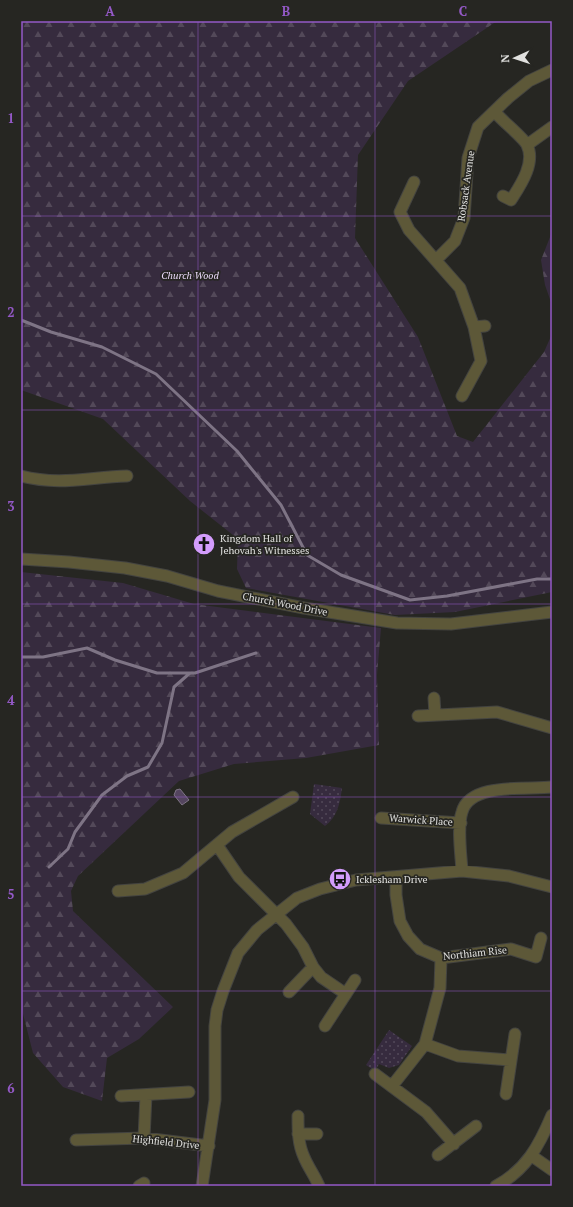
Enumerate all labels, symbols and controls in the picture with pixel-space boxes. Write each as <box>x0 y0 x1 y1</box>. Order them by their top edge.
text: A <box>105 2 115 20</box>
text: B <box>282 2 290 20</box>
text: C <box>459 2 467 20</box>
north arrow <box>495 38 535 78</box>
text: N <box>498 53 512 63</box>
text: 1 <box>7 109 15 127</box>
street label: Robsack Avenue <box>455 150 477 222</box>
park label: Church Wood <box>161 269 219 282</box>
text: 2 <box>7 303 15 321</box>
text: 3 <box>7 497 15 515</box>
church icon: Kingdom Hall of Jehovah's Witnesses <box>191 531 217 557</box>
place label: Kingdom Hall of Jehovah's Witnesses <box>220 532 309 557</box>
street label: Church Wood Drive <box>241 589 329 619</box>
text: 4 <box>7 691 15 709</box>
street label: Warwick Place <box>389 811 453 829</box>
bus stop icon: Icklesham Drive <box>327 866 353 892</box>
place label: Icklesham Drive <box>356 873 428 886</box>
text: 5 <box>7 885 15 903</box>
street label: Northiam Rise <box>442 943 508 963</box>
text: 6 <box>7 1079 15 1097</box>
street label: Highfield Drive <box>132 1132 200 1152</box>

